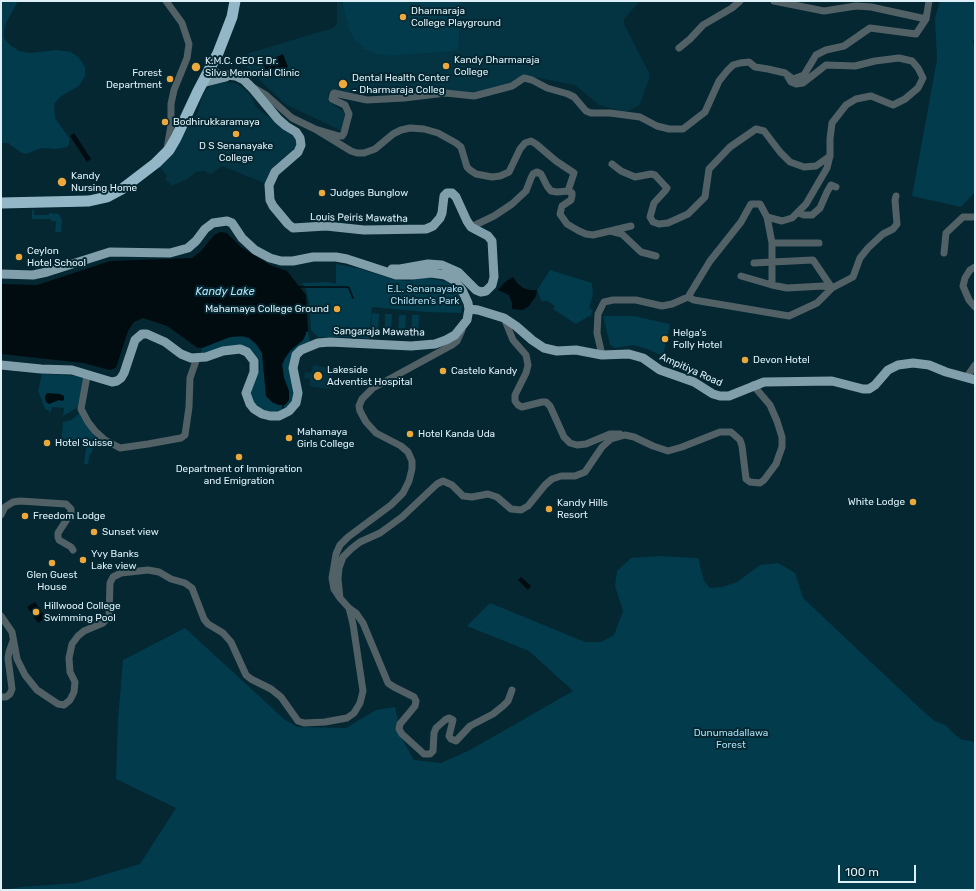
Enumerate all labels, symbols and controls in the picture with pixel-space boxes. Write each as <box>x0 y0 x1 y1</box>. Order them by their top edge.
place label: Dharmaraja College Playground <box>411 5 501 28</box>
marker: Dharmaraja College Playground <box>398 12 408 22</box>
place label: Kandy Dharmaraja College <box>454 54 540 78</box>
place label: K.M.C. CEO E Dr. Silva Memorial Clinic <box>205 55 300 78</box>
marker: K.M.C. CEO E Dr. Silva Memorial Clinic <box>190 61 202 73</box>
marker: Kandy Dharmaraja College <box>441 61 451 71</box>
place label: Forest Department <box>106 67 162 90</box>
place label: Dental Health Center - Dharmaraja Colleg <box>352 72 449 96</box>
marker: Forest Department <box>165 74 175 84</box>
marker: Dental Health Center - Dharmaraja Colleg <box>337 78 349 90</box>
place label: Bodhirukkaramaya <box>173 116 260 128</box>
marker: Bodhirukkaramaya <box>160 117 170 127</box>
marker: D S Senanayake College <box>231 129 241 139</box>
place label: D S Senanayake College <box>199 140 273 164</box>
place label: Kandy Nursing Home <box>71 170 137 194</box>
marker: Kandy Nursing Home <box>56 176 68 188</box>
place label: Judges Bunglow <box>330 187 408 199</box>
marker: Judges Bunglow <box>317 188 327 198</box>
street label: Louis Peiris Mawatha <box>310 211 408 225</box>
place label: Ceylon Hotel School <box>27 245 86 268</box>
marker: Ceylon Hotel School <box>14 252 24 262</box>
park label: E.L. Senanayake Children's Park <box>387 283 463 306</box>
water label: Kandy Lake <box>195 285 255 299</box>
place label: Mahamaya College Ground <box>205 303 329 315</box>
marker: Mahamaya College Ground <box>332 304 342 314</box>
street label: Sangaraja Mawatha <box>333 325 425 339</box>
place label: Helga's Folly Hotel <box>673 327 722 350</box>
marker: Helga's Folly Hotel <box>660 334 670 344</box>
street label: Ampitiya Road <box>658 351 724 389</box>
place label: Devon Hotel <box>753 354 810 366</box>
marker: Devon Hotel <box>740 355 750 365</box>
place label: Lakeside Adventist Hospital <box>327 364 413 388</box>
place label: Castelo Kandy <box>451 365 517 377</box>
marker: Castelo Kandy <box>438 366 448 376</box>
marker: Lakeside Adventist Hospital <box>312 370 324 382</box>
place label: Mahamaya Girls College <box>297 426 354 450</box>
place label: Hotel Kanda Uda <box>418 428 495 440</box>
marker: Hotel Kanda Uda <box>405 429 415 439</box>
marker: Mahamaya Girls College <box>284 433 294 443</box>
place label: Hotel Suisse <box>55 437 113 449</box>
marker: Hotel Suisse <box>42 438 52 448</box>
marker: Department of Immigration and Emigration <box>234 452 244 462</box>
place label: Department of Immigration and Emigration <box>176 463 302 486</box>
place label: White Lodge <box>848 496 905 508</box>
place label: Kandy Hills Resort <box>557 497 608 520</box>
marker: White Lodge <box>908 497 918 507</box>
marker: Kandy Hills Resort <box>544 504 554 514</box>
place label: Freedom Lodge <box>33 510 105 522</box>
marker: Freedom Lodge <box>20 511 30 521</box>
place label: Sunset view <box>102 526 159 538</box>
marker: Sunset view <box>89 527 99 537</box>
place label: Yvy Banks Lake view <box>91 548 139 572</box>
marker: Yvy Banks Lake view <box>78 555 88 565</box>
marker: Glen Guest House <box>47 558 57 568</box>
place label: Glen Guest House <box>27 569 77 592</box>
place label: Hillwood College Swimming Pool <box>44 600 121 624</box>
marker: Hillwood College Swimming Pool <box>31 607 41 617</box>
park label: Dunumadallawa Forest <box>694 727 768 750</box>
scale bar <box>840 857 918 883</box>
text: 100 m <box>845 865 879 879</box>

